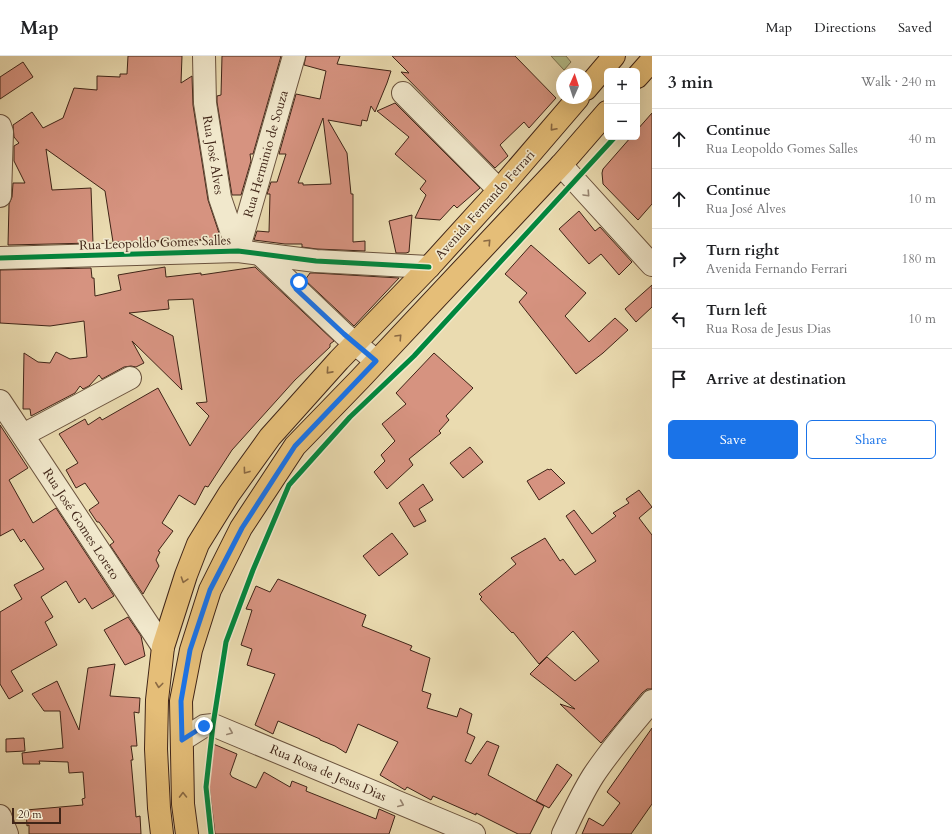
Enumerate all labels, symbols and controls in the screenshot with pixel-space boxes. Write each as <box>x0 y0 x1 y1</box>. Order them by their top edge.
text: Map <box>20 15 59 41</box>
text: Map <box>766 18 792 37</box>
text: Directions <box>814 18 876 37</box>
text: Saved <box>898 18 932 37</box>
north arrow <box>556 68 592 104</box>
map controls <box>604 68 640 140</box>
button: + <box>604 68 640 104</box>
text: 3 min <box>668 71 713 94</box>
text: Walk · 240 m <box>861 73 936 91</box>
street label: Rua Herminio de Souza <box>239 88 293 220</box>
button: − <box>604 104 640 140</box>
street label: Rua José Alves <box>198 114 228 196</box>
text: Continue <box>706 120 771 140</box>
one-way arrow <box>550 123 557 130</box>
icon: ahead <box>668 128 690 150</box>
text: 40 m <box>908 130 936 148</box>
text: Rua Leopoldo Gomes Salles <box>706 140 858 158</box>
street label: Avenida Fernando Ferrari <box>431 146 539 264</box>
text: Continue <box>706 180 771 200</box>
icon: ahead <box>668 188 690 210</box>
one-way arrow <box>582 189 590 197</box>
text: 10 m <box>908 190 936 208</box>
text: Rua José Alves <box>706 200 786 218</box>
street label: Rua Leopoldo Gomes Salles <box>79 231 231 255</box>
one-way arrow <box>483 239 491 247</box>
text: Turn right <box>706 240 779 260</box>
icon: right <box>668 248 690 270</box>
text: 180 m <box>902 250 936 268</box>
text: Avenida Fernando Ferrari <box>706 260 848 278</box>
route start <box>290 273 308 291</box>
text: Turn left <box>706 300 767 320</box>
icon: left <box>668 308 690 330</box>
text: 10 m <box>908 310 936 328</box>
text: Rua Rosa de Jesus Dias <box>706 320 831 338</box>
one-way arrow <box>394 334 401 341</box>
one-way arrow <box>326 366 334 374</box>
icon: arrive <box>668 368 690 390</box>
text: Arrive at destination <box>706 369 846 389</box>
button: Save <box>668 420 798 459</box>
button: Share <box>806 420 936 459</box>
street label: Rua José Gomes Loreto <box>38 465 124 583</box>
one-way arrow <box>243 466 250 473</box>
one-way arrow <box>180 577 189 584</box>
one-way arrow <box>155 682 164 688</box>
route end <box>195 717 213 735</box>
one-way arrow <box>226 728 233 736</box>
street label: Rua Rosa de Jesus Dias <box>267 740 389 806</box>
one-way arrow <box>179 792 187 798</box>
one-way arrow <box>398 799 405 807</box>
scale bar <box>12 806 61 825</box>
text: 20 m <box>18 807 42 822</box>

